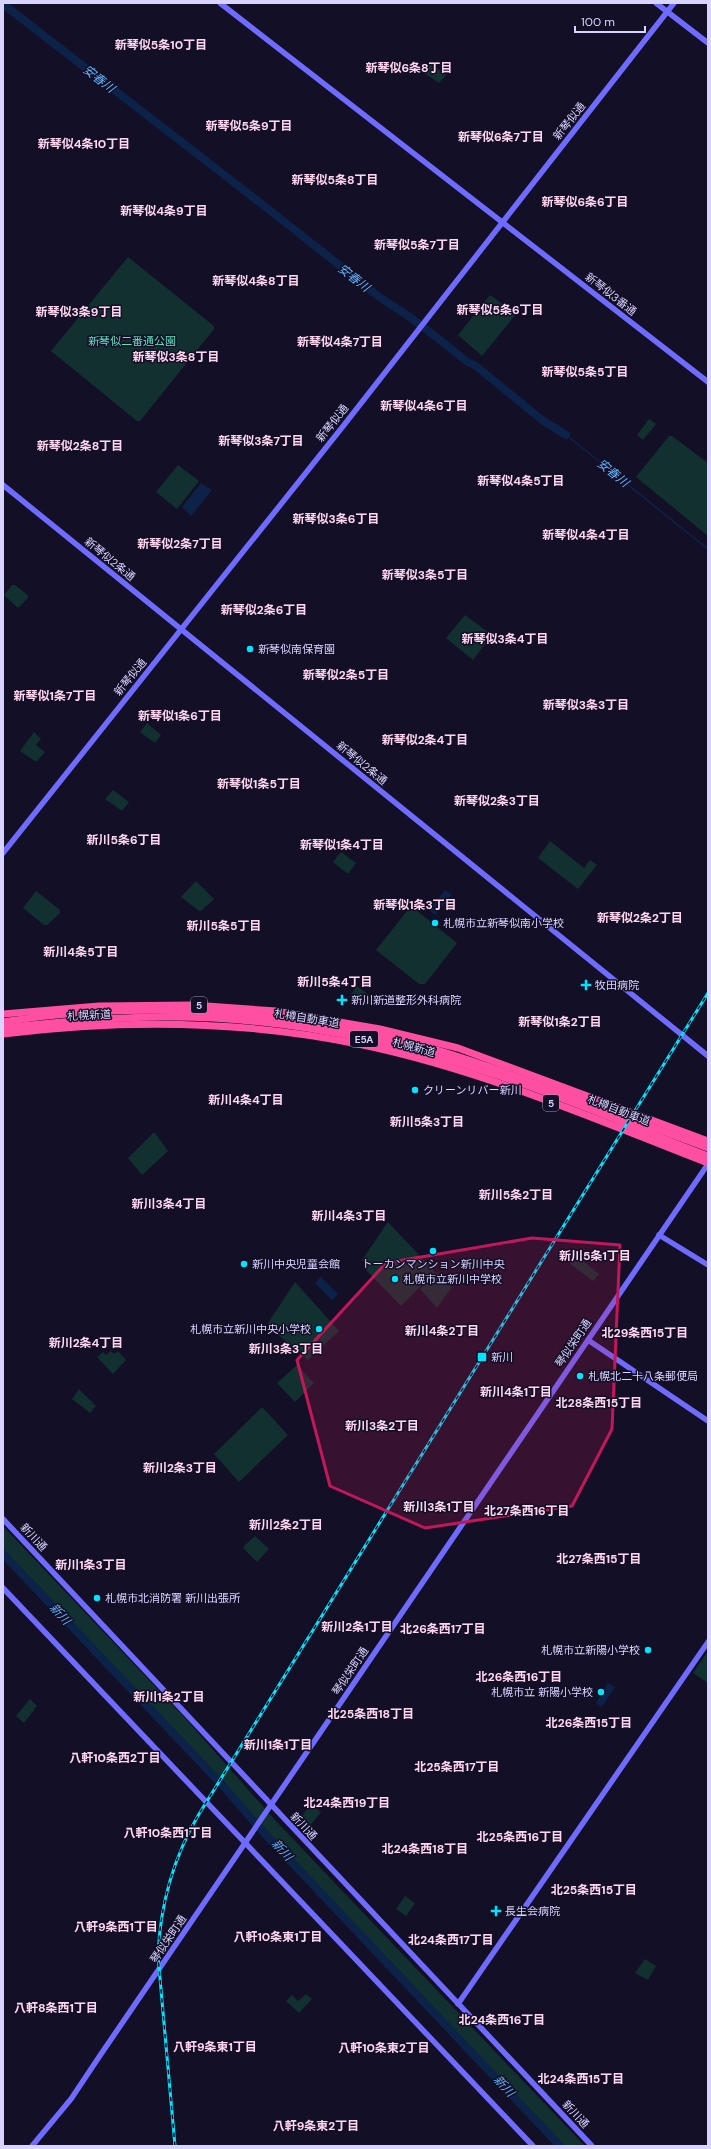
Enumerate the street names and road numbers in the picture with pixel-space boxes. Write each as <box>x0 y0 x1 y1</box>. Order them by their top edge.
street label: 新琴似通 <box>550 99 588 143</box>
street label: 新琴似3番通 <box>582 270 640 318</box>
street label: 新琴似通 <box>313 401 351 445</box>
street label: 新琴似2条通 <box>82 534 138 584</box>
street label: 新琴似通 <box>111 655 149 699</box>
street label: 新琴似2条通 <box>334 738 390 788</box>
road number: 5 <box>191 997 207 1013</box>
street label: 札樽自動車道 <box>273 1006 341 1030</box>
street label: 札幌新道 <box>67 1007 111 1023</box>
road number: E5A <box>350 1031 378 1047</box>
street label: 札幌新道 <box>391 1035 437 1059</box>
street label: 札樽自動車道 <box>586 1092 652 1128</box>
road number: 5 <box>543 1095 559 1111</box>
street label: 琴似栄町通 <box>552 1316 594 1370</box>
street label: 新川通 <box>18 1520 50 1554</box>
street label: 琴似栄町通 <box>329 1644 371 1698</box>
street label: 新川通 <box>288 1809 320 1843</box>
street label: 琴似栄町通 <box>147 1912 189 1966</box>
street label: 新川通 <box>560 2097 592 2131</box>

